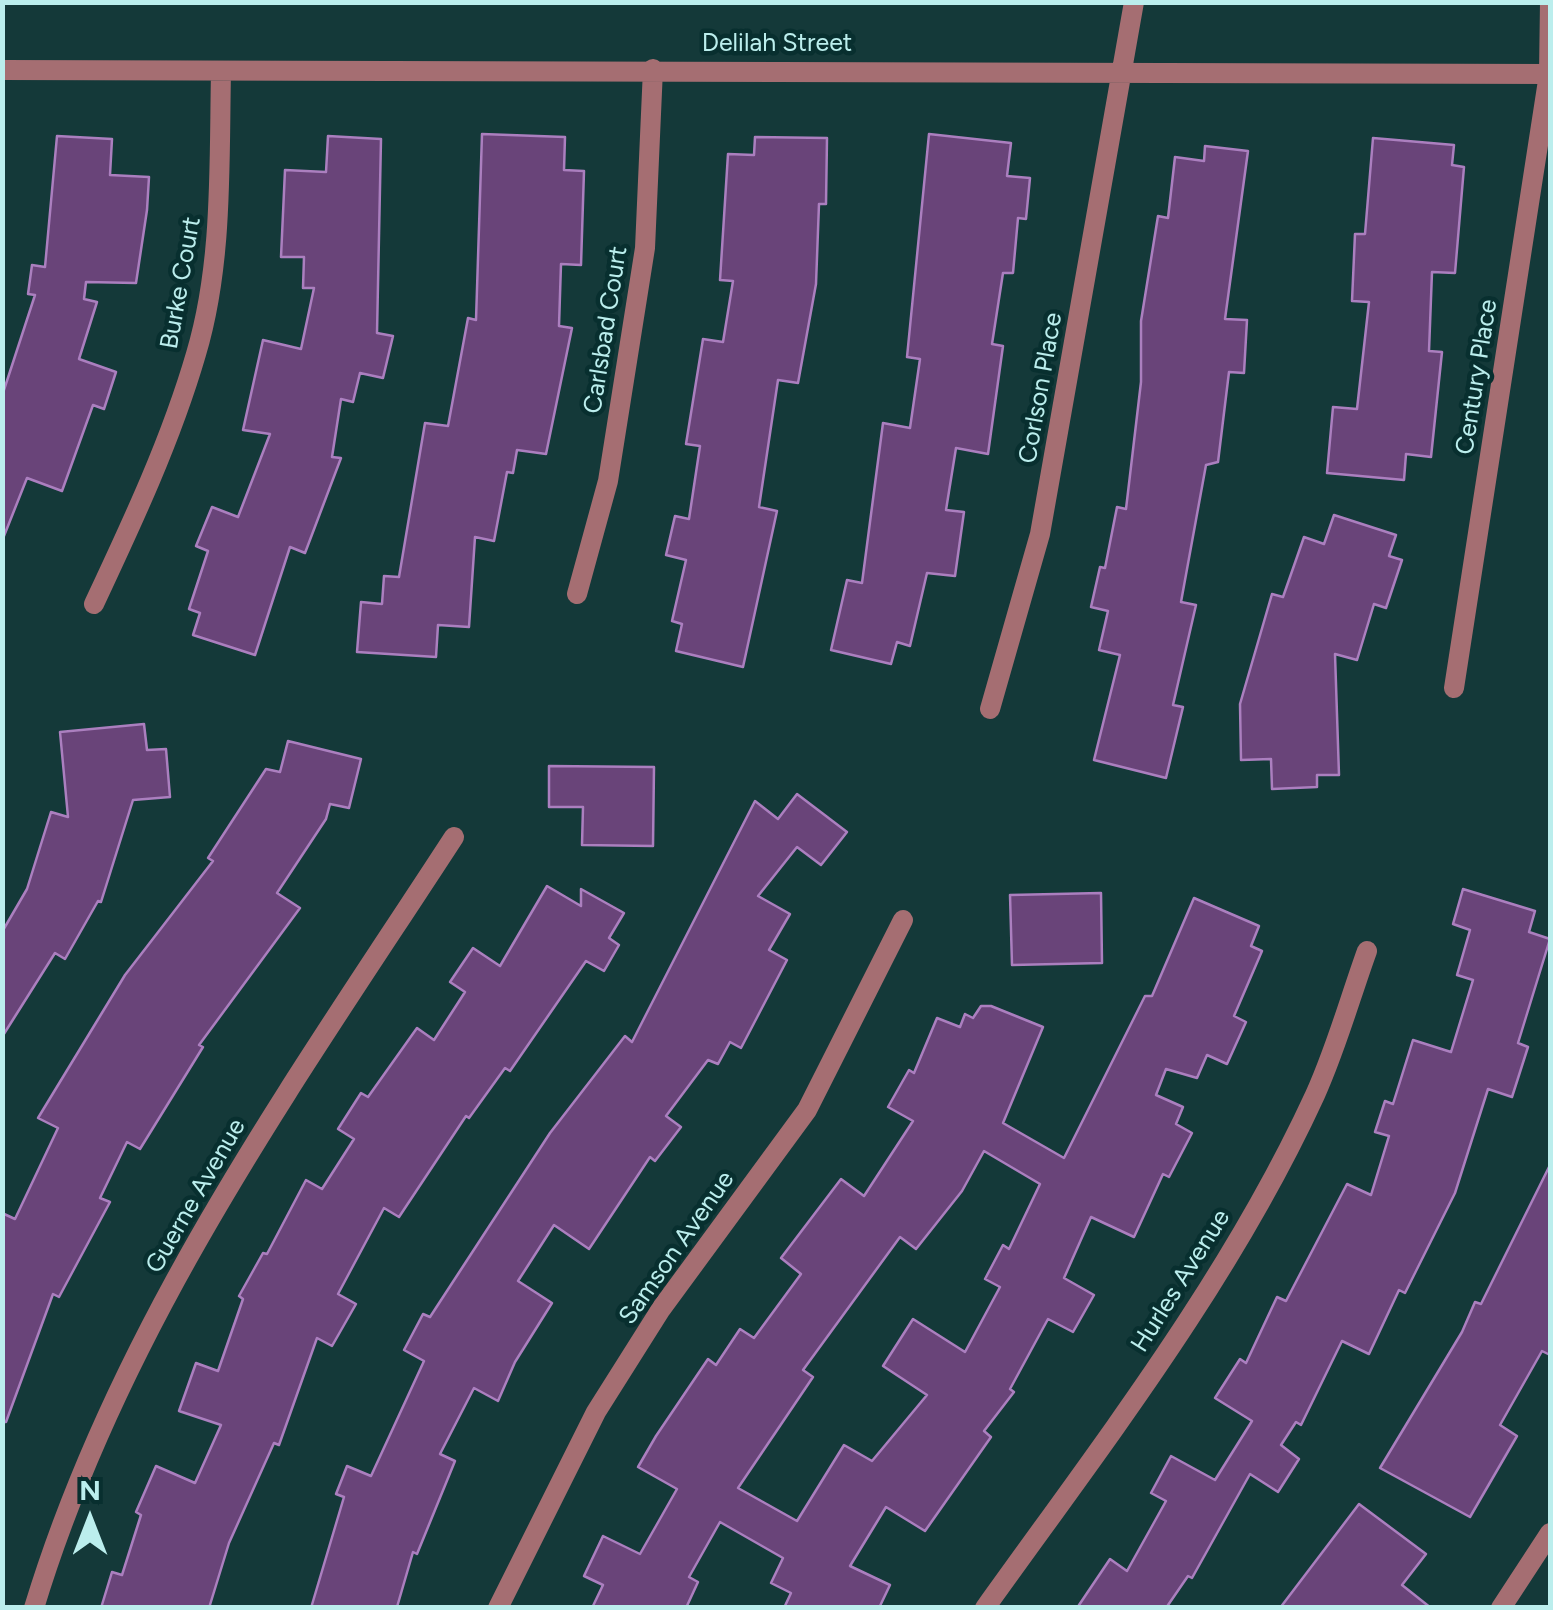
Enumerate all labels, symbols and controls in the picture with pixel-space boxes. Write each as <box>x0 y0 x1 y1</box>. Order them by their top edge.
street label: Delilah Street <box>702 29 852 59</box>
street label: Burke Court <box>155 215 207 351</box>
street label: Carlsbad Court <box>578 244 634 416</box>
street label: Century Place <box>1450 297 1504 457</box>
street label: Corlson Place <box>1013 310 1069 466</box>
street label: Guerne Avenue <box>140 1113 252 1279</box>
street label: Samson Avenue <box>613 1166 741 1330</box>
street label: Hurles Avenue <box>1125 1204 1237 1358</box>
north arrow <box>40 1470 140 1570</box>
text: N <box>79 1473 101 1507</box>

